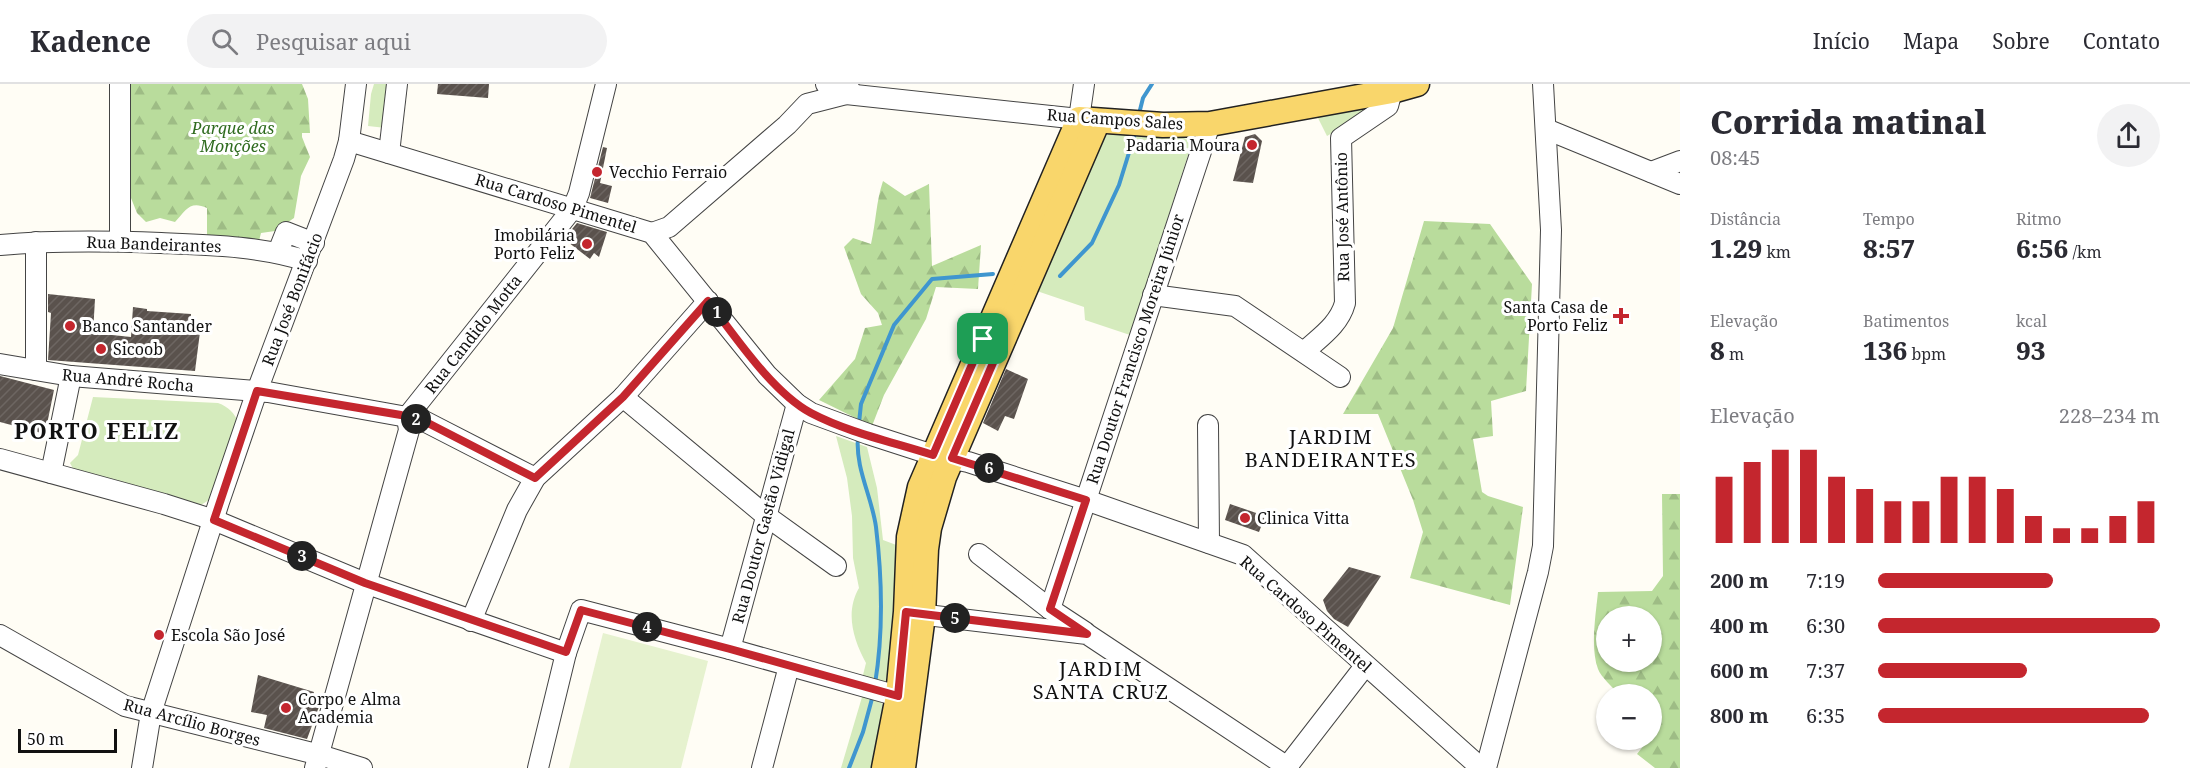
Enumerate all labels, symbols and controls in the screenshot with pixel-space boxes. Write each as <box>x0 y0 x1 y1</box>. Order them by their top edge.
search box <box>187 14 607 68</box>
text: Kadence <box>30 22 151 60</box>
icon: search <box>208 25 241 58</box>
text: Pesquisar aqui <box>256 26 411 56</box>
text: Início <box>1813 27 1870 55</box>
text: Mapa <box>1903 27 1959 55</box>
text: Sobre <box>1992 27 2050 55</box>
text: Contato <box>2083 27 2160 55</box>
text: Corrida matinal <box>1710 99 1986 144</box>
street label: Rua Campos Sales <box>1046 103 1184 135</box>
button: share <box>2097 104 2160 167</box>
park label: Parque das Monções <box>191 117 274 157</box>
place label: Padaria Moura <box>1126 134 1240 156</box>
marker: Padaria Moura <box>1245 138 1259 152</box>
text: 08:45 <box>1710 144 1760 171</box>
street label: Rua José Antônio <box>1330 152 1354 282</box>
place label: Vecchio Ferraio <box>609 161 727 183</box>
marker: Vecchio Ferraio <box>590 165 604 179</box>
street label: Rua Cardoso Pimentel <box>473 168 639 238</box>
text: Distância <box>1710 208 1781 230</box>
text: Tempo <box>1863 208 1915 230</box>
text: Ritmo <box>2016 208 2062 230</box>
street label: Rua Doutor Francisco Moreira Júnior <box>1081 211 1189 487</box>
place label: Imobilária Porto Feliz <box>494 224 575 264</box>
street label: Rua José Bonifácio <box>256 229 328 369</box>
text: 1.29 <box>1710 230 1762 266</box>
text: 8:57 <box>1863 230 1915 266</box>
text: 6:56 <box>2016 230 2068 266</box>
street label: Rua Bandeirantes <box>86 231 222 257</box>
marker: Imobilária Porto Feliz <box>580 237 594 251</box>
text: km <box>1762 241 1791 263</box>
text: /km <box>2068 241 2102 263</box>
street label: Rua Candido Motta <box>419 270 527 398</box>
place label: Santa Casa de Porto Feliz <box>1504 296 1608 336</box>
pin: 1 <box>702 297 732 327</box>
text: 1 <box>712 301 722 323</box>
marker: Santa Casa de Porto Feliz <box>1612 307 1630 325</box>
text: Elevação <box>1710 310 1778 332</box>
text: Batimentos <box>1863 310 1949 332</box>
text: kcal <box>2016 310 2047 332</box>
pin <box>957 313 1008 364</box>
place label: Banco Santander <box>82 315 212 337</box>
marker: Banco Santander <box>63 319 77 333</box>
icon: arrive <box>966 322 999 355</box>
text: 8 <box>1710 332 1725 368</box>
text: 136 <box>1863 332 1907 368</box>
text: 93 <box>2016 332 2045 368</box>
place label: Sicoob <box>113 338 163 360</box>
marker: Sicoob <box>94 342 108 356</box>
text: m <box>1725 343 1744 365</box>
text: bpm <box>1907 343 1946 365</box>
street label: Rua André Rocha <box>61 363 195 397</box>
text: Elevação <box>1710 402 1795 429</box>
text: 228–234 m <box>2059 402 2160 429</box>
pin: 2 <box>401 404 431 434</box>
text: 2 <box>411 408 421 430</box>
district label: PORTO FELIZ <box>14 415 180 445</box>
district label: JARDIM BANDEIRANTES <box>1245 423 1417 473</box>
street label: Rua Doutor Gastão Vidigal <box>726 426 800 626</box>
pin: 6 <box>974 453 1004 483</box>
text: 6 <box>984 457 994 479</box>
place label: Clinica Vitta <box>1257 507 1350 529</box>
marker: Clinica Vitta <box>1238 511 1252 525</box>
pin: 3 <box>287 541 317 571</box>
text: 3 <box>297 545 307 567</box>
street label: Rua Cardoso Pimentel <box>1235 551 1377 677</box>
text: 200 m <box>1710 567 1769 594</box>
text: 7:19 <box>1806 567 1845 594</box>
pin: 5 <box>940 603 970 633</box>
map controls <box>1596 606 1662 750</box>
button: + <box>1596 606 1662 672</box>
text: 5 <box>950 607 960 629</box>
pin: 4 <box>632 612 662 642</box>
text: 400 m <box>1710 612 1769 639</box>
text: 6:30 <box>1806 612 1845 639</box>
text: 4 <box>642 616 652 638</box>
place label: Escola São José <box>171 624 285 646</box>
marker: Escola São José <box>152 628 166 642</box>
district label: JARDIM SANTA CRUZ <box>1033 655 1169 705</box>
text: 600 m <box>1710 657 1769 684</box>
text: 7:37 <box>1806 657 1845 684</box>
button: − <box>1596 684 1662 750</box>
place label: Corpo e Alma Academia <box>298 688 401 728</box>
street label: Rua Arcílio Borges <box>121 693 263 751</box>
marker: Corpo e Alma Academia <box>279 701 293 715</box>
text: 800 m <box>1710 702 1769 729</box>
text: 6:35 <box>1806 702 1845 729</box>
scale bar <box>18 726 117 754</box>
text: 50 m <box>27 728 64 750</box>

